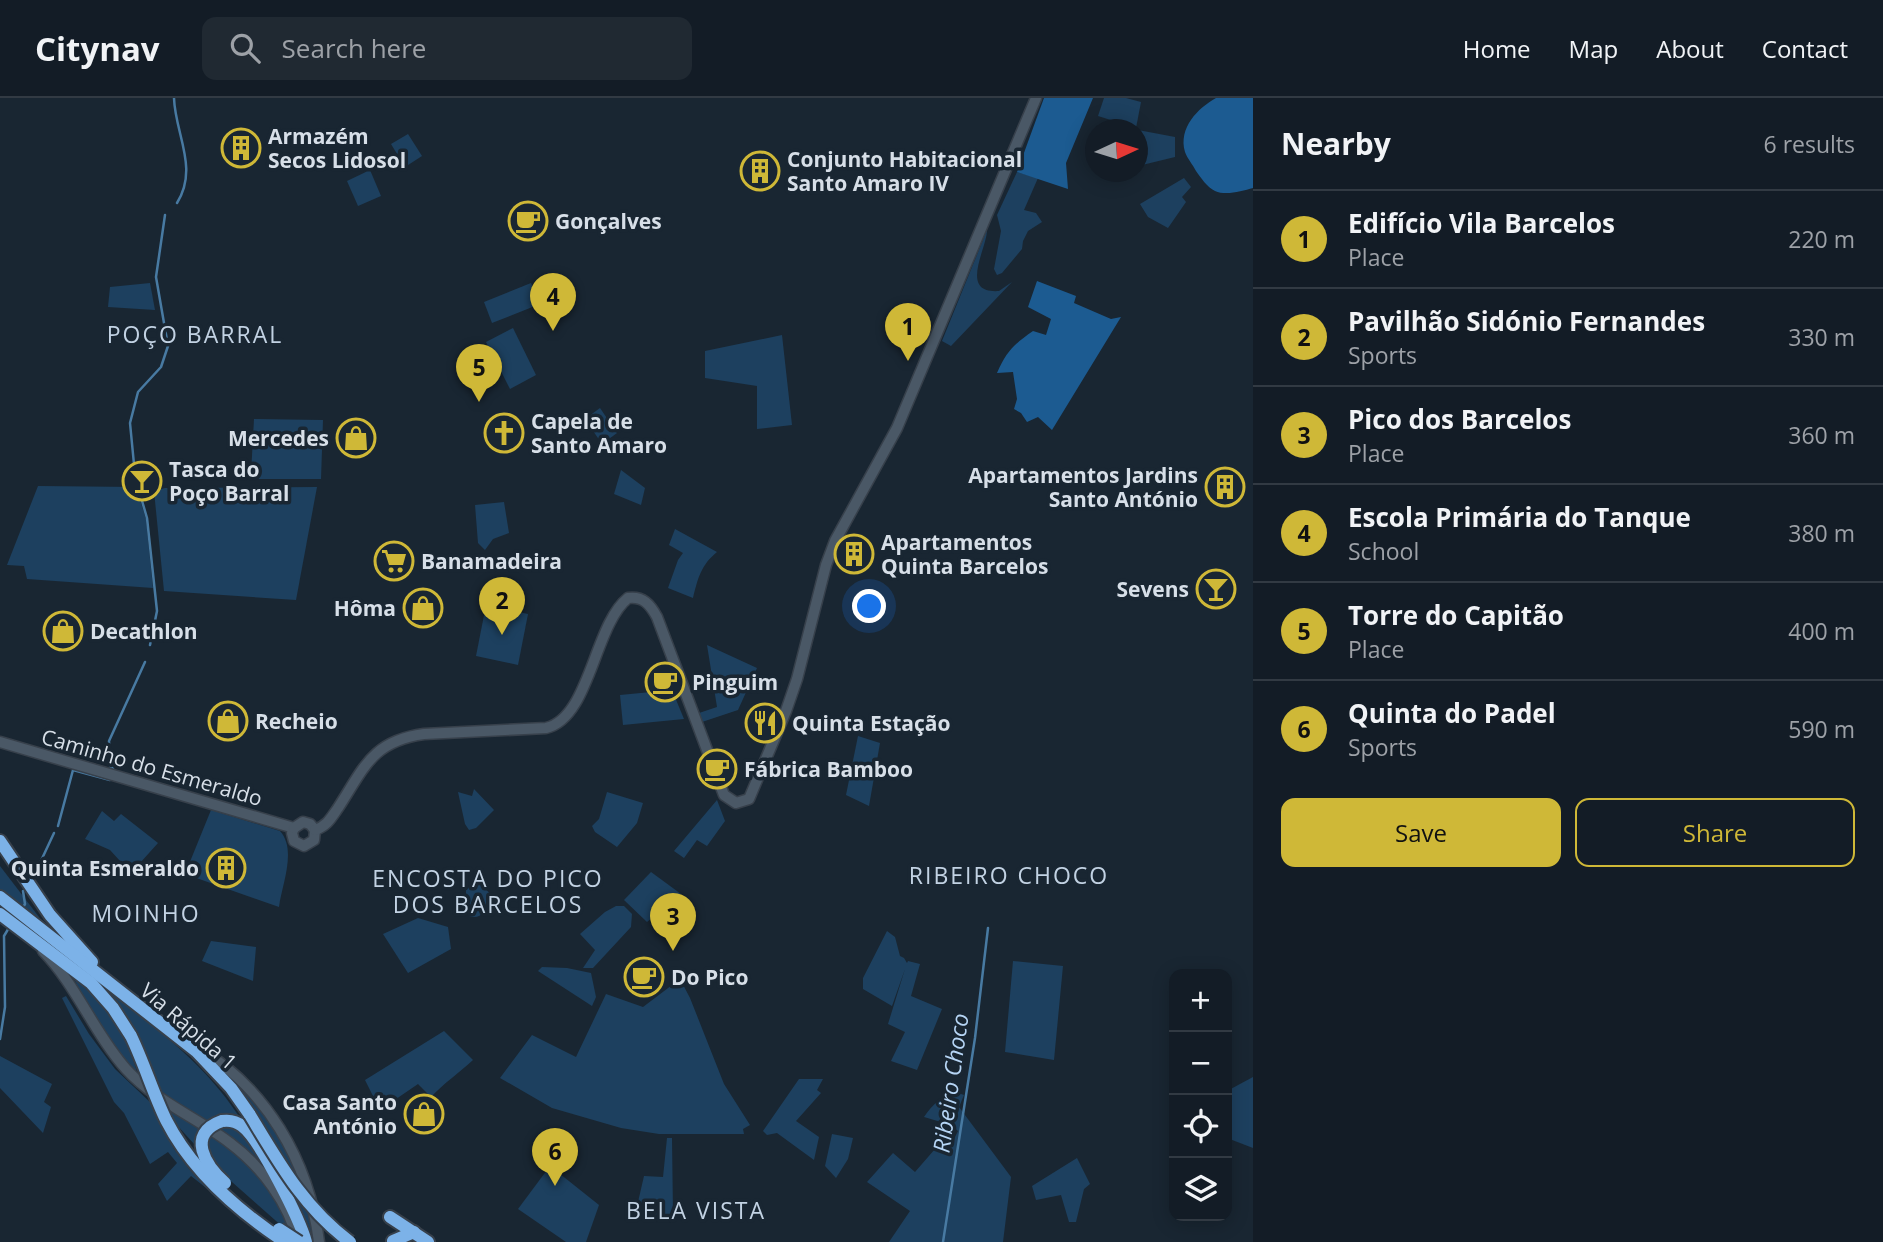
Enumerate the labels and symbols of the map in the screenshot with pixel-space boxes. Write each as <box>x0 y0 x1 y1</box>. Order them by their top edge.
north arrow <box>1085 119 1148 182</box>
place label: Armazém Secos Lidosol <box>268 122 406 174</box>
building icon: Armazém Secos Lidosol <box>220 127 262 169</box>
place label: Conjunto Habitacional Santo Amaro IV <box>787 145 1022 197</box>
building icon: Conjunto Habitacional Santo Amaro IV <box>739 150 781 192</box>
cafe icon: Gonçalves <box>507 200 549 242</box>
place label: Gonçalves <box>555 207 662 235</box>
pin: 4 <box>530 273 576 331</box>
pin: 1 <box>885 303 931 361</box>
district label: POÇO BARRAL <box>107 318 283 350</box>
pin: 5 <box>456 344 502 402</box>
place label: Capela de Santo Amaro <box>531 407 667 459</box>
church icon: Capela de Santo Amaro <box>483 412 525 454</box>
shop icon: Mercedes <box>335 417 377 459</box>
place label: Mercedes <box>228 424 329 452</box>
place label: Tasca do Poço Barral <box>169 455 289 507</box>
bar icon: Tasca do Poço Barral <box>121 460 163 502</box>
place label: Apartamentos Jardins Santo António <box>968 461 1198 513</box>
building icon: Apartamentos Jardins Santo António <box>1204 466 1246 508</box>
place label: Apartamentos Quinta Barcelos <box>881 528 1048 580</box>
building icon: Apartamentos Quinta Barcelos <box>833 533 875 575</box>
supermarket icon: Banamadeira <box>373 540 415 582</box>
place label: Banamadeira <box>421 547 562 575</box>
bar icon: Sevens <box>1195 568 1237 610</box>
place label: Sevens <box>1116 575 1189 603</box>
pin: 2 <box>479 577 525 635</box>
shop icon: Hôma <box>402 587 444 629</box>
your location <box>852 589 886 623</box>
place label: Hôma <box>334 594 396 622</box>
shop icon: Decathlon <box>42 610 84 652</box>
place label: Decathlon <box>90 617 198 645</box>
cafe icon: Pinguim <box>644 661 686 703</box>
place label: Pinguim <box>692 668 778 696</box>
shop icon: Recheio <box>207 700 249 742</box>
restaurant icon: Quinta Estação <box>744 702 786 744</box>
place label: Recheio <box>255 707 338 735</box>
place label: Quinta Estação <box>792 709 950 737</box>
street label: Caminho do Esmeraldo <box>38 722 266 812</box>
cafe icon: Fábrica Bamboo <box>696 748 738 790</box>
place label: Fábrica Bamboo <box>744 755 913 783</box>
building icon: Quinta Esmeraldo <box>205 847 247 889</box>
place label: Quinta Esmeraldo <box>11 854 199 882</box>
district label: RIBEIRO CHOCO <box>909 859 1109 891</box>
district label: ENCOSTA DO PICO DOS BARCELOS <box>372 862 604 920</box>
pin: 3 <box>650 893 696 951</box>
district label: MOINHO <box>91 897 201 929</box>
cafe icon: Do Pico <box>623 956 665 998</box>
place label: Do Pico <box>671 963 748 991</box>
street label: Via Rápida 1 <box>135 976 243 1076</box>
water label: Ribeiro Choco <box>924 1011 976 1155</box>
place label: Casa Santo António <box>282 1088 397 1140</box>
shop icon: Casa Santo António <box>403 1093 445 1135</box>
pin: 6 <box>532 1128 578 1186</box>
district label: BELA VISTA <box>626 1194 766 1226</box>

